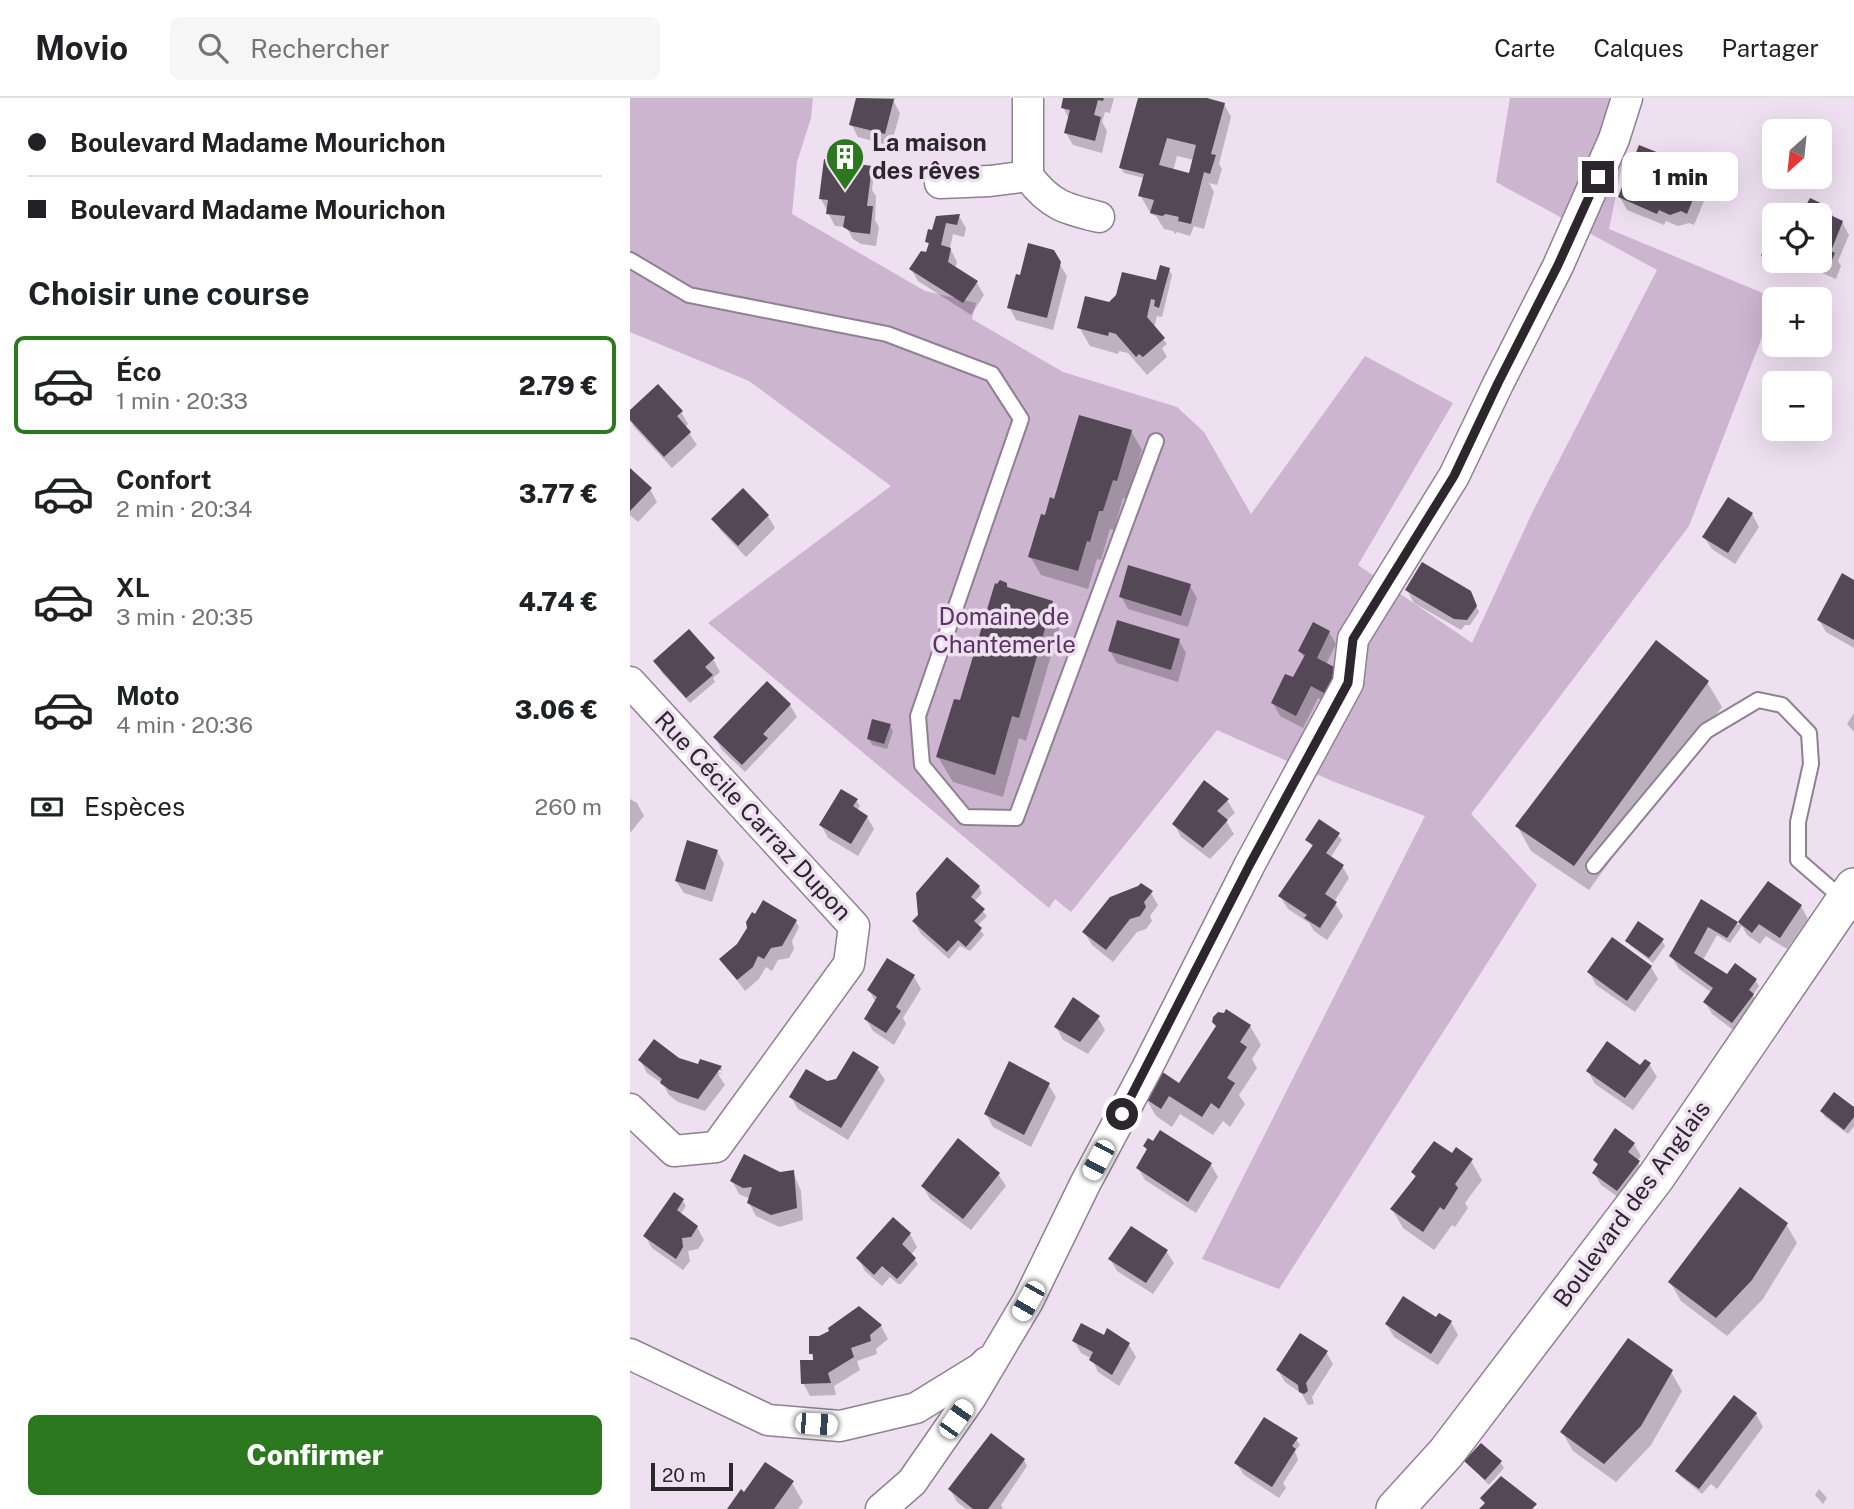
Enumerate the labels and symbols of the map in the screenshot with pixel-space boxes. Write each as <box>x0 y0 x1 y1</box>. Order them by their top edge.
north arrow <box>1762 119 1832 189</box>
place label: La maison des rêves <box>872 128 987 184</box>
building icon: La maison des rêves <box>824 136 866 191</box>
callout: 1 min <box>1622 153 1738 202</box>
route end <box>1582 161 1614 193</box>
park label: Domaine de Chantemerle <box>932 602 1076 658</box>
street label: Rue Cécile Carraz Dupon <box>650 705 858 926</box>
street label: Boulevard des Anglais <box>1547 1095 1715 1312</box>
route start <box>1106 1098 1138 1130</box>
car <box>1079 1137 1118 1183</box>
car <box>1009 1278 1048 1324</box>
car <box>936 1396 977 1442</box>
car <box>795 1412 838 1436</box>
scale bar <box>651 1460 733 1492</box>

